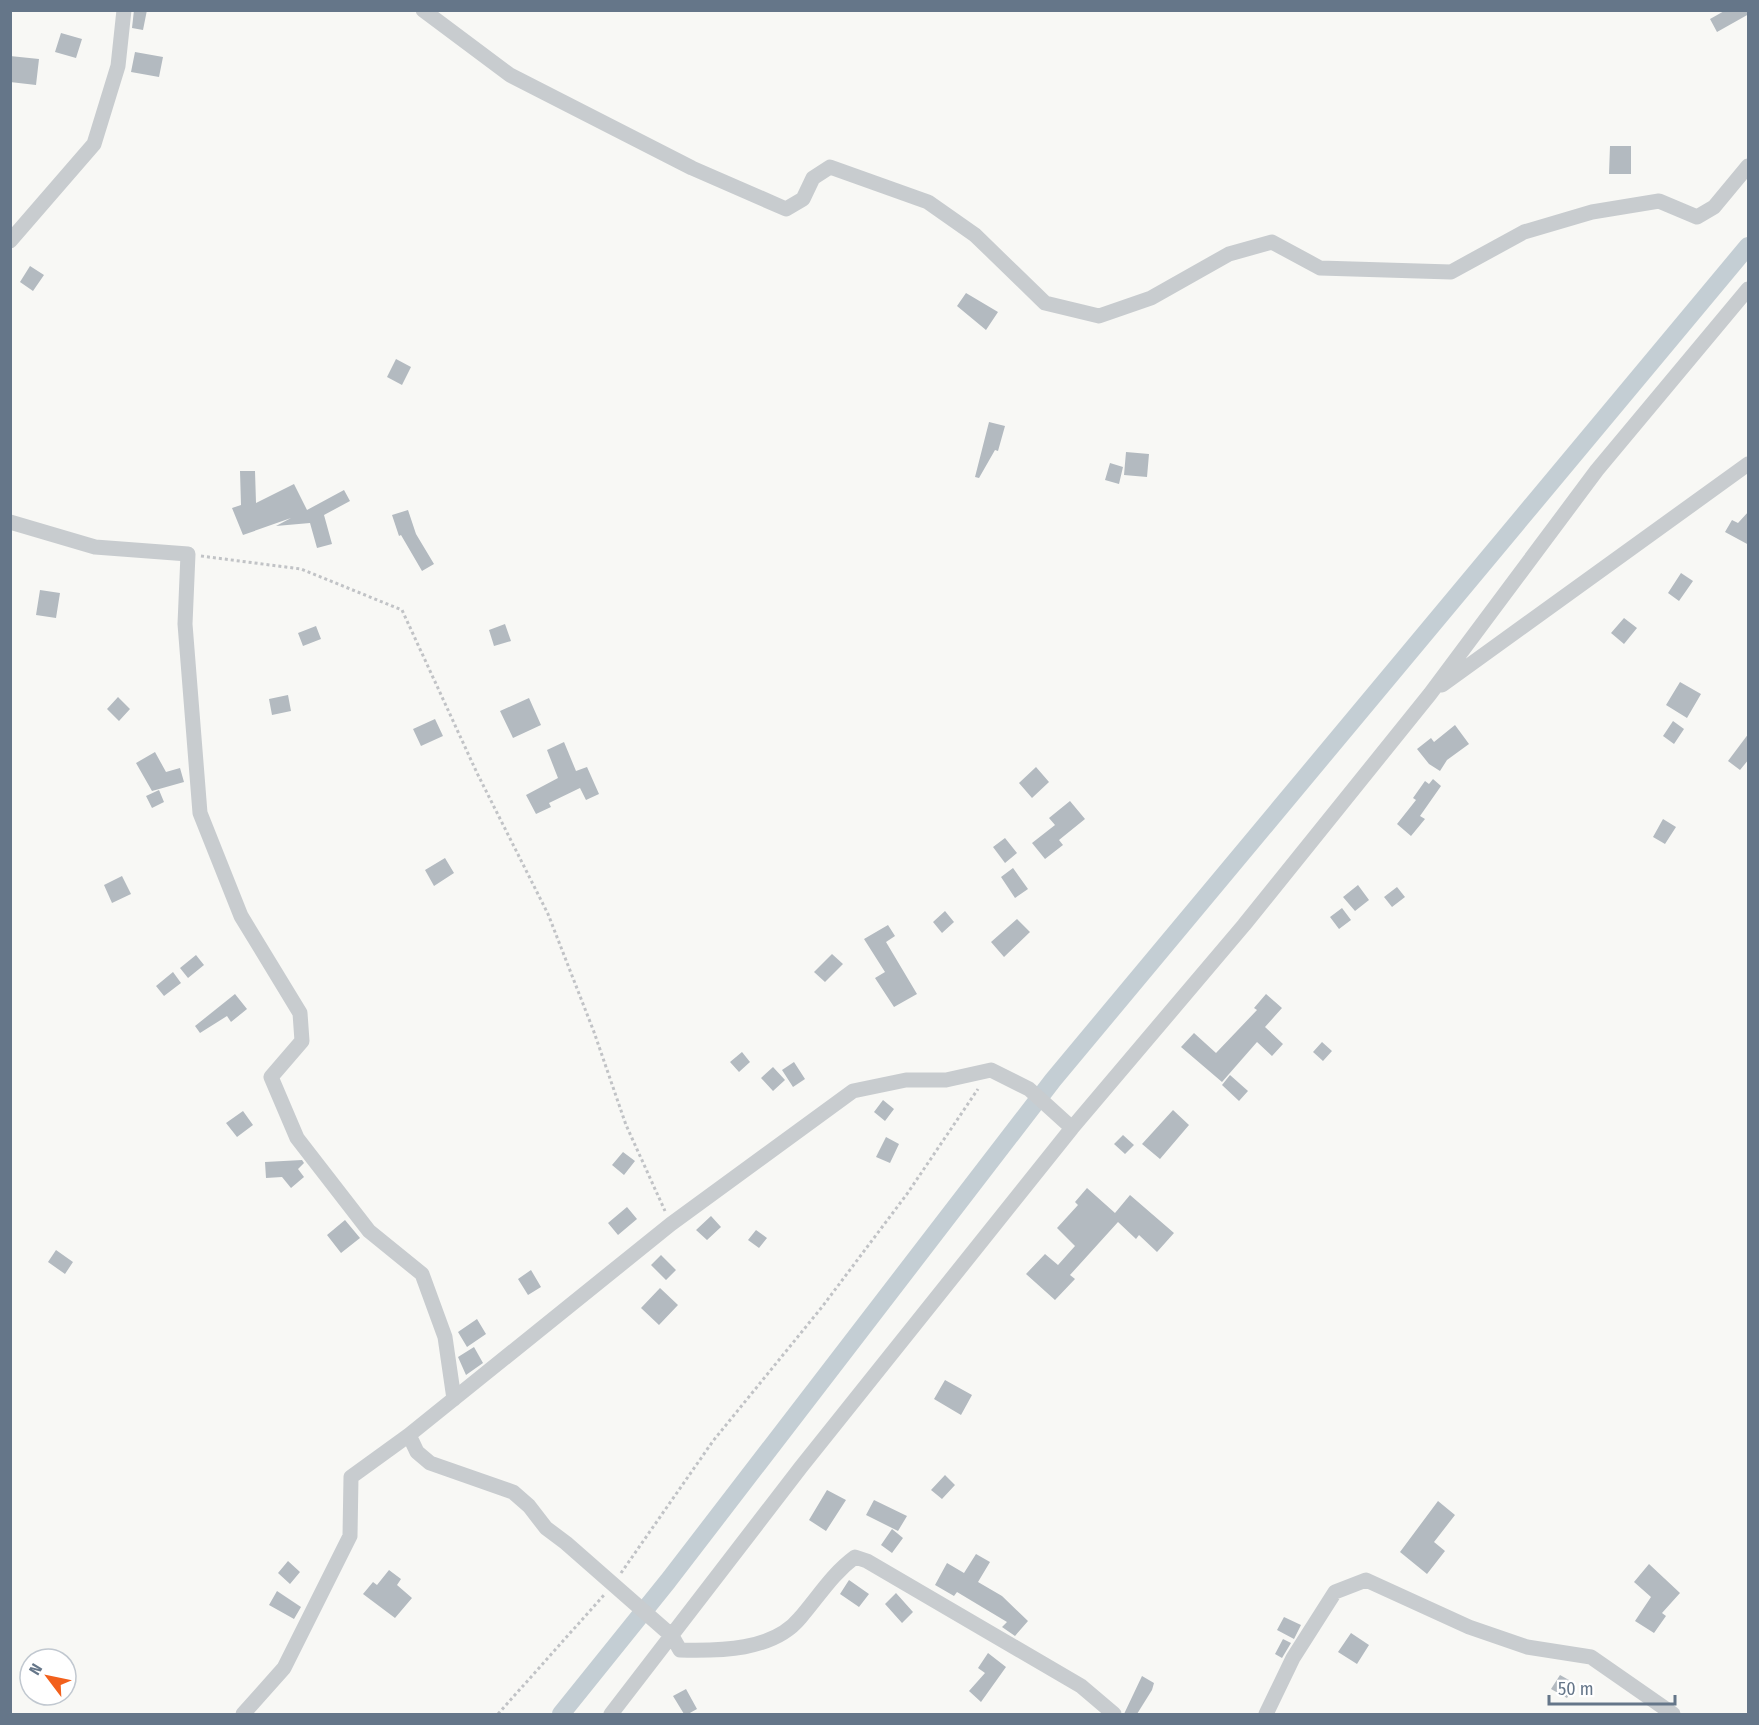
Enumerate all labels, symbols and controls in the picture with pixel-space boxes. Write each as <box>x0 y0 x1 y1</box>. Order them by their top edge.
north arrow <box>18 1647 78 1707</box>
text: N <box>25 1660 46 1678</box>
scale bar <box>1549 1668 1675 1706</box>
text: 50 m <box>1558 1678 1594 1700</box>

